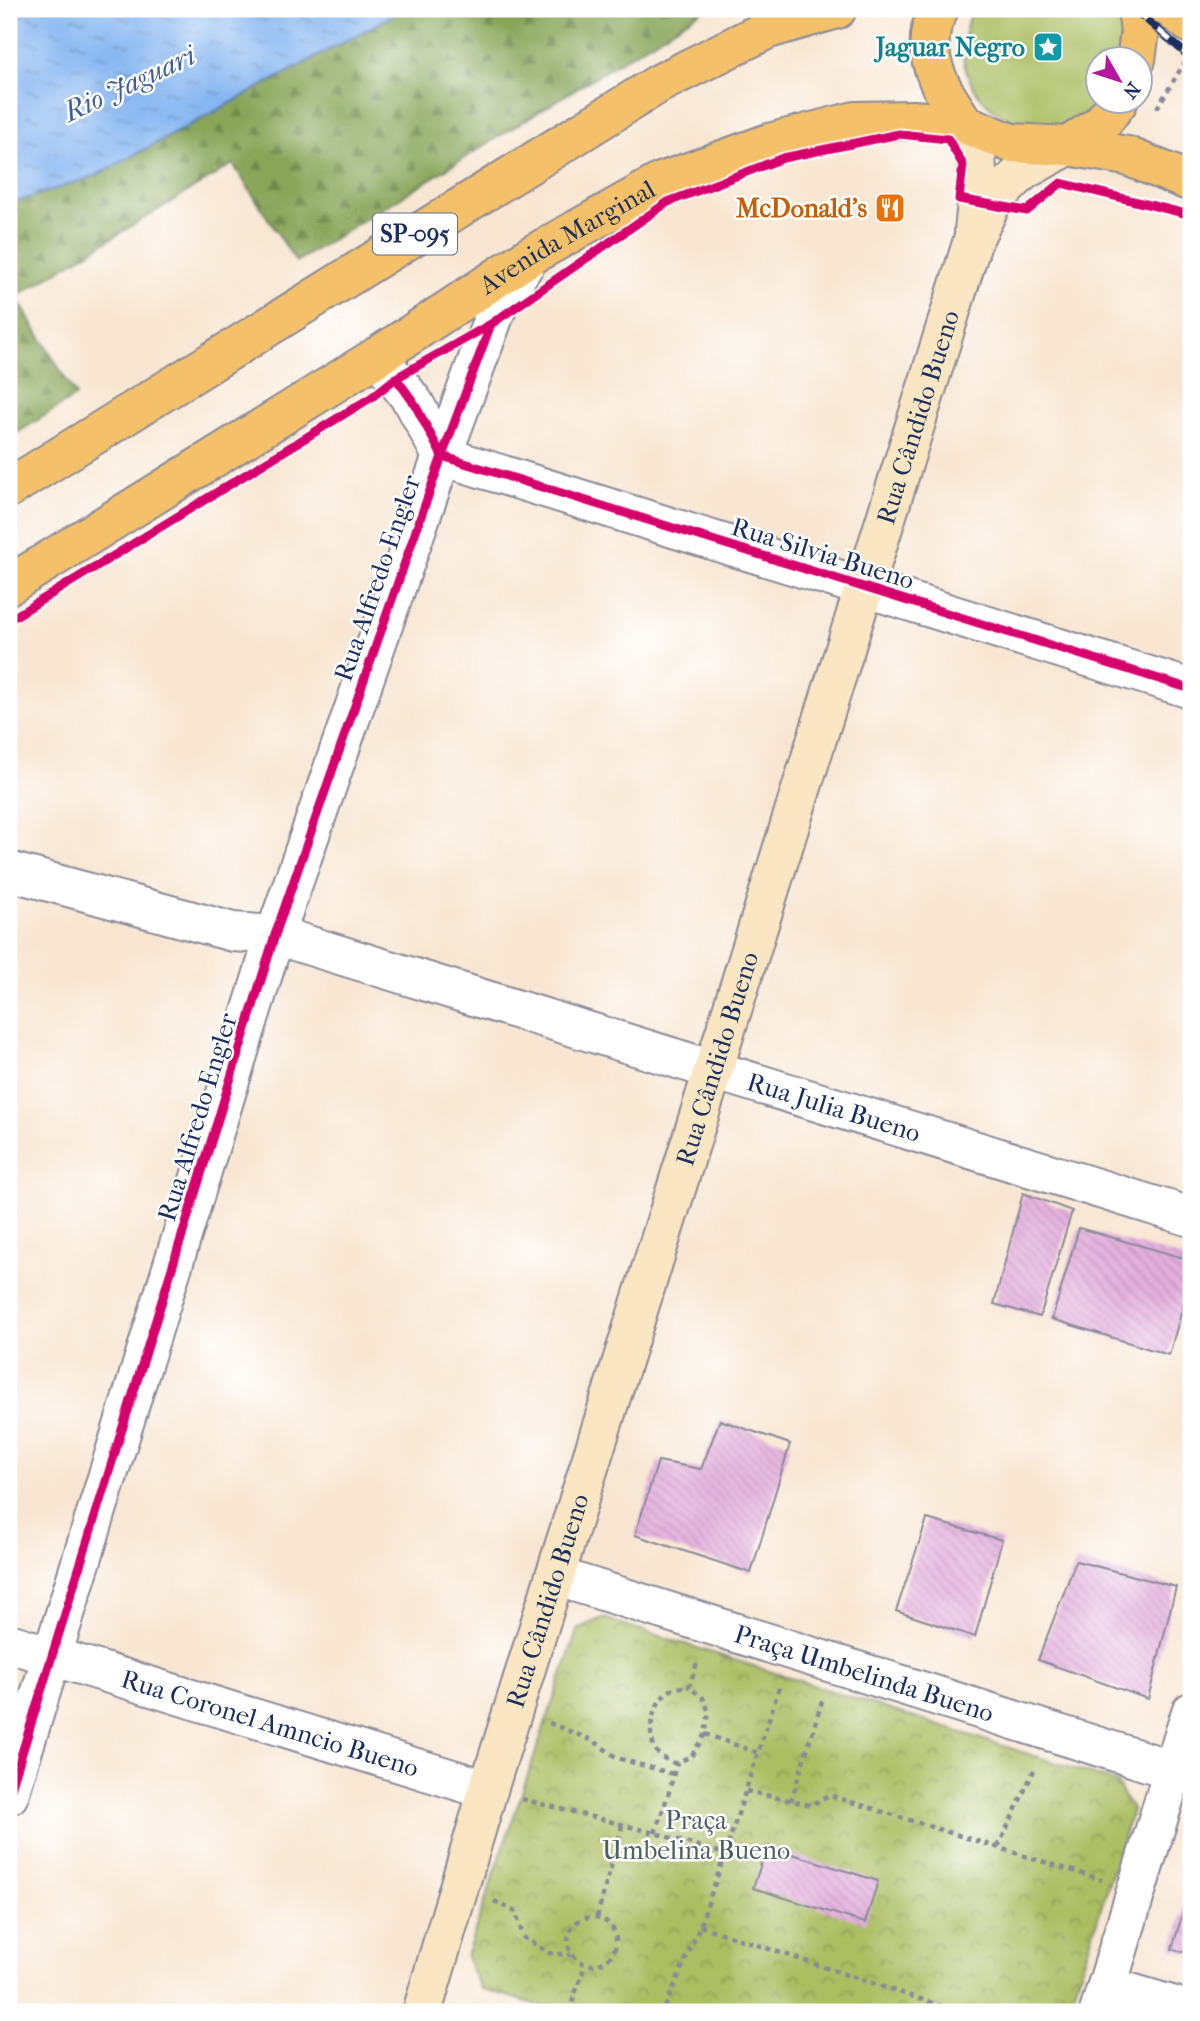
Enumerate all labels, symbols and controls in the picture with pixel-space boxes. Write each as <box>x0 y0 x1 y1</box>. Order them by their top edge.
place icon: Jaguar Negro <box>1031 30 1065 64</box>
place label: Jaguar Negro <box>873 32 1025 63</box>
water label: Rio Jaguari <box>56 38 202 129</box>
north arrow <box>1084 46 1154 116</box>
text: N <box>1118 78 1145 103</box>
street label: Avenida Marginal <box>473 173 661 302</box>
restaurant icon: McDonald's <box>873 191 907 225</box>
place label: McDonald's <box>736 193 867 224</box>
road number: SP-095 <box>373 214 457 255</box>
street label: Rua Cândido Bueno <box>870 307 966 528</box>
street label: Rua Alfredo Engler <box>328 471 427 685</box>
street label: Rua Silvia Bueno <box>728 511 918 596</box>
street label: Rua Cândido Bueno <box>669 948 765 1170</box>
street label: Rua Alfredo Engler <box>151 1009 244 1225</box>
street label: Rua Julia Bueno <box>743 1066 924 1149</box>
street label: Rua Cândido Bueno <box>500 1490 596 1712</box>
street label: Praça Umbelinda Bueno <box>730 1618 998 1729</box>
street label: Rua Coronel Amncio Bueno <box>117 1663 422 1784</box>
park label: Praça Umbelina Bueno <box>602 1805 790 1866</box>

